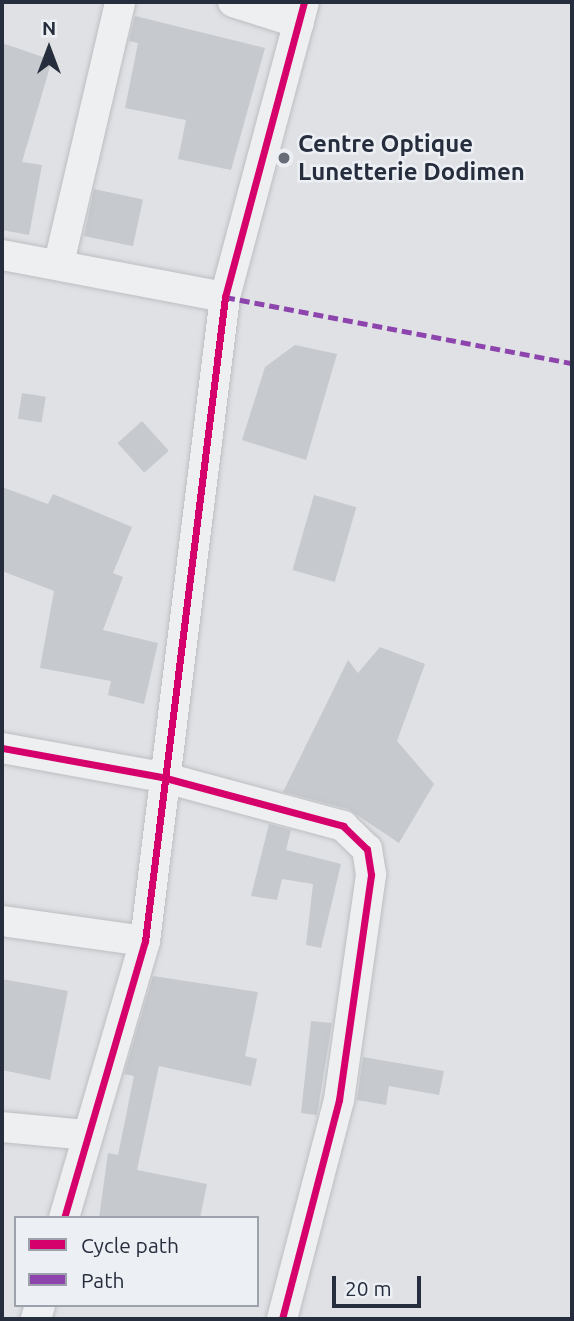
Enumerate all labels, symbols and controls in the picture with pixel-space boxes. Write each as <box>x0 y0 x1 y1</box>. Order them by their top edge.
north arrow <box>14 14 84 84</box>
text: N <box>42 17 56 39</box>
place label: Centre Optique Lunetterie Dodimen <box>298 130 525 186</box>
marker: Centre Optique Lunetterie Dodimen <box>276 150 292 166</box>
legend <box>14 1216 259 1307</box>
text: Cycle path <box>81 1233 179 1257</box>
scale bar <box>336 1262 425 1306</box>
text: Path <box>81 1268 124 1292</box>
text: 20 m <box>345 1276 392 1300</box>

